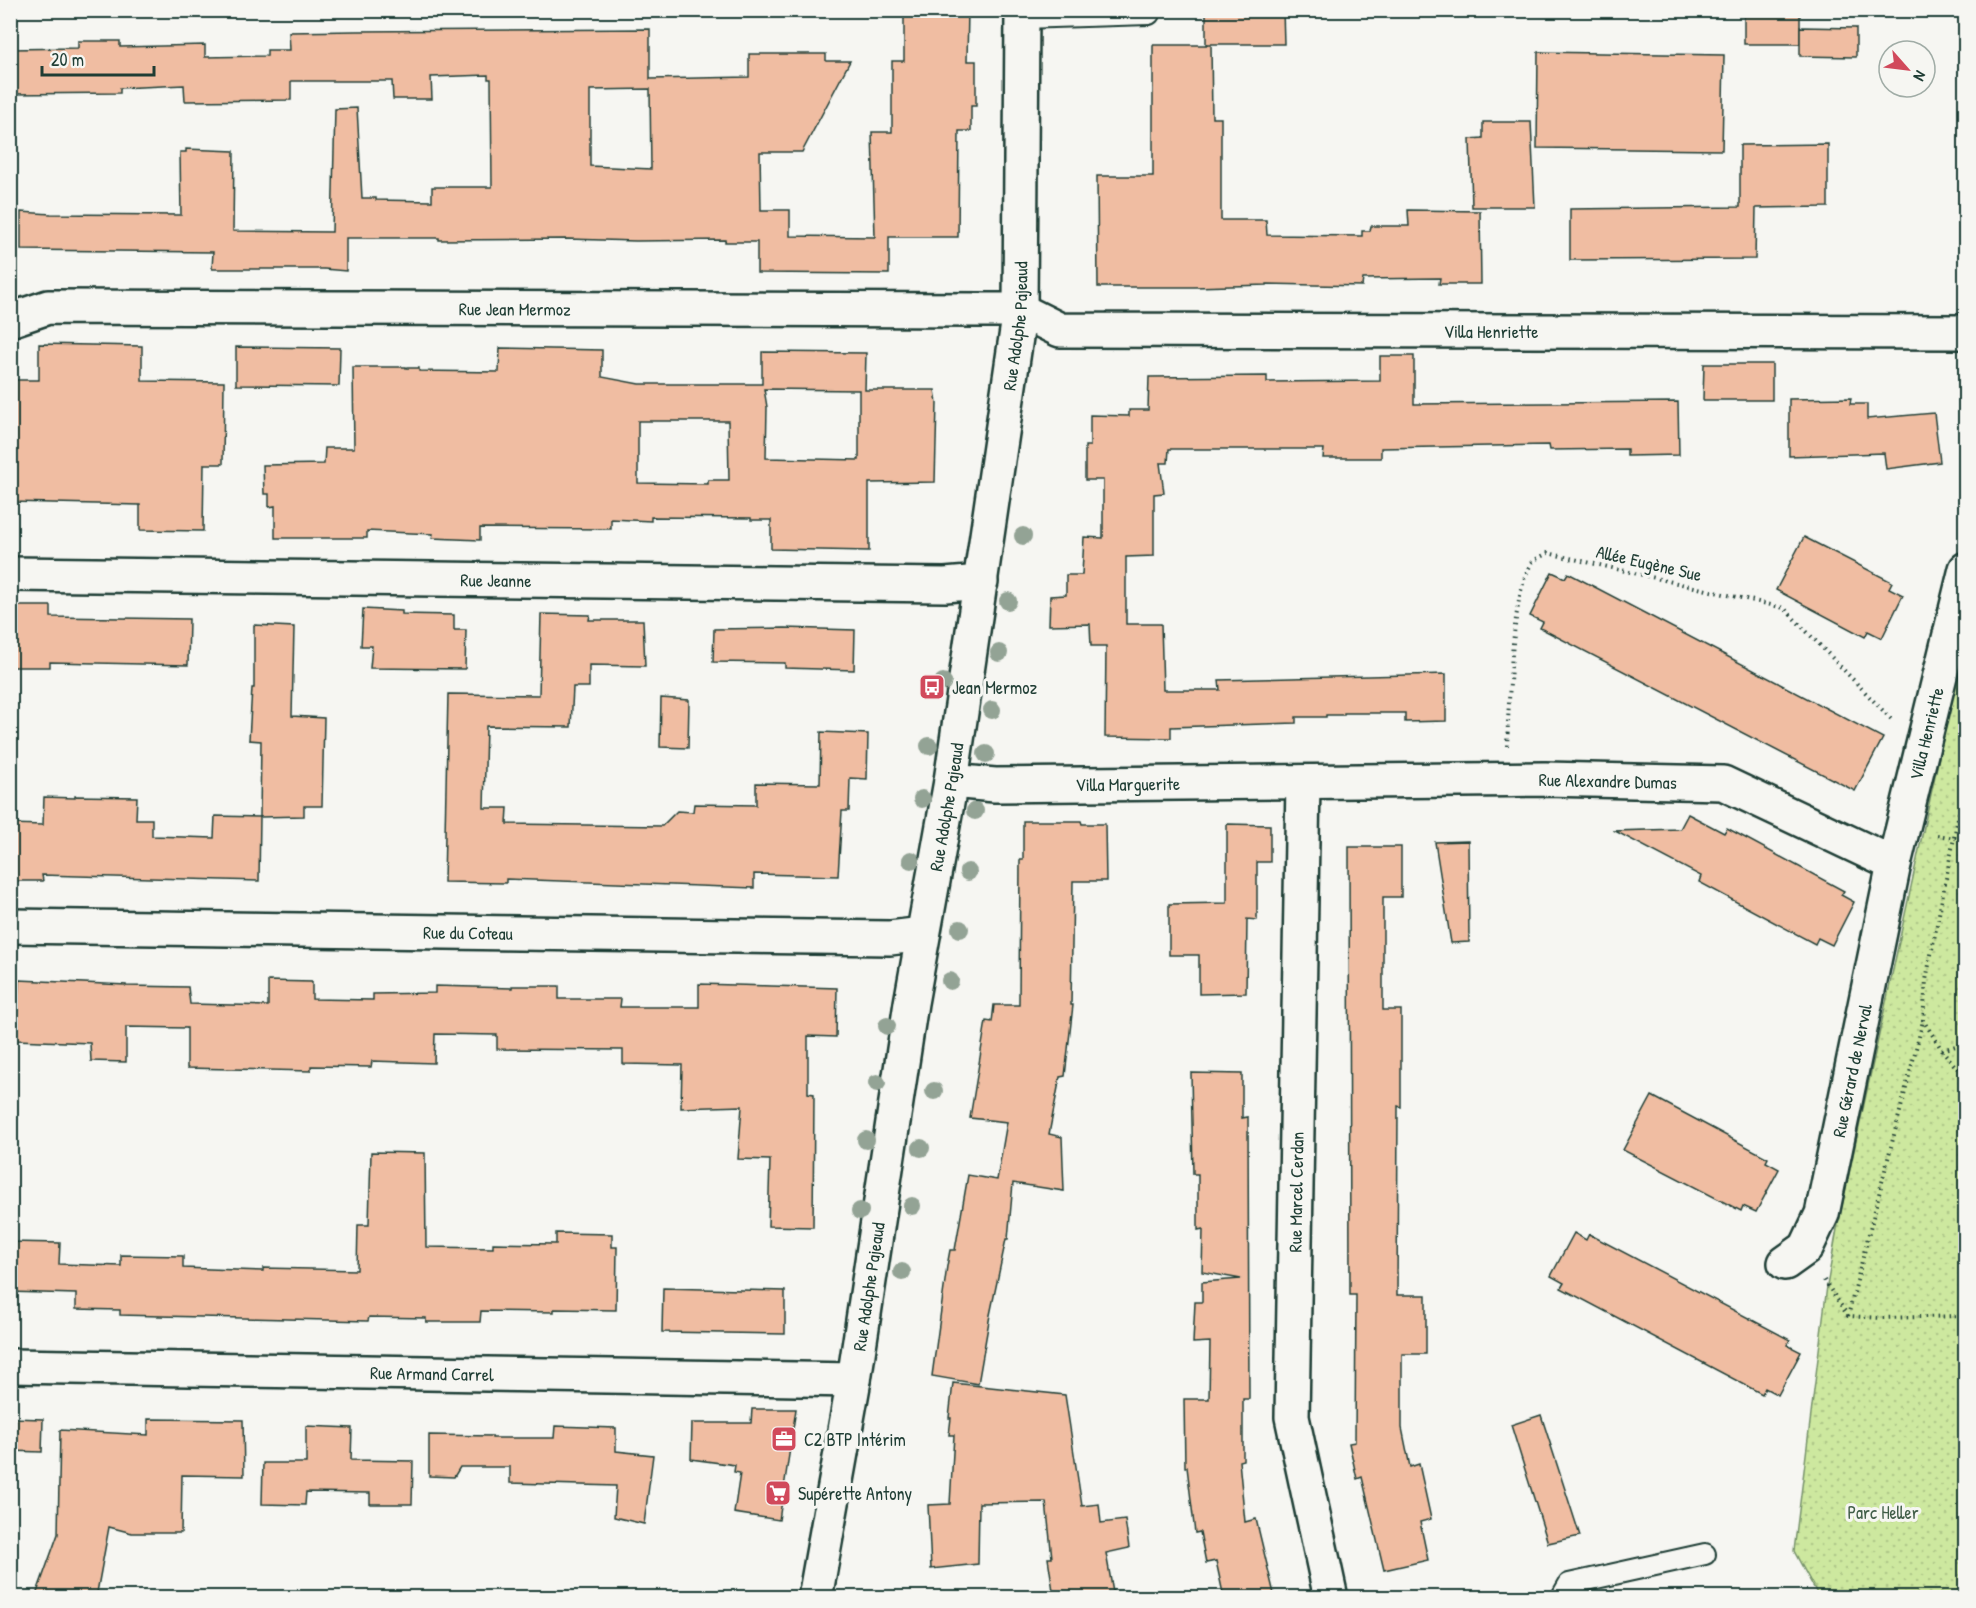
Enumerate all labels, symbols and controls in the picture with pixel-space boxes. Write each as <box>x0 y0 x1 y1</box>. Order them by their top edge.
scale bar <box>42 39 154 77</box>
north arrow <box>1877 39 1937 99</box>
text: 20 m <box>51 47 84 72</box>
text: N <box>1908 67 1932 85</box>
street label: Rue Adolphe Pajeaud <box>996 261 1033 392</box>
street label: Rue Jean Mermoz <box>459 296 571 321</box>
street label: Villa Henriette <box>1444 318 1538 344</box>
street label: Allée Eugène Sue <box>1594 539 1704 587</box>
street label: Rue Jeanne <box>460 567 532 593</box>
bus stop icon: Jean Mermoz <box>917 672 947 702</box>
place label: Jean Mermoz <box>952 675 1037 700</box>
street label: Villa Henriette <box>1902 685 1949 782</box>
street label: Rue Adolphe Pajeaud <box>923 741 969 873</box>
street label: Rue Alexandre Dumas <box>1539 766 1677 794</box>
street label: Villa Marguerite <box>1075 770 1180 797</box>
street label: Rue du Coteau <box>423 919 513 945</box>
street label: Rue Gérard de Nerval <box>1826 1001 1878 1139</box>
street label: Rue Marcel Cerdan <box>1282 1131 1310 1253</box>
street label: Rue Adolphe Pajeaud <box>846 1221 890 1352</box>
street label: Rue Armand Carrel <box>370 1359 494 1387</box>
office icon: C2 BTP Intérim <box>769 1424 799 1454</box>
place label: C2 BTP Intérim <box>804 1427 906 1452</box>
supermarket icon: Supérette Antony <box>763 1478 793 1508</box>
place label: Supérette Antony <box>798 1481 913 1506</box>
park label: Parc Heller <box>1847 1500 1919 1525</box>

